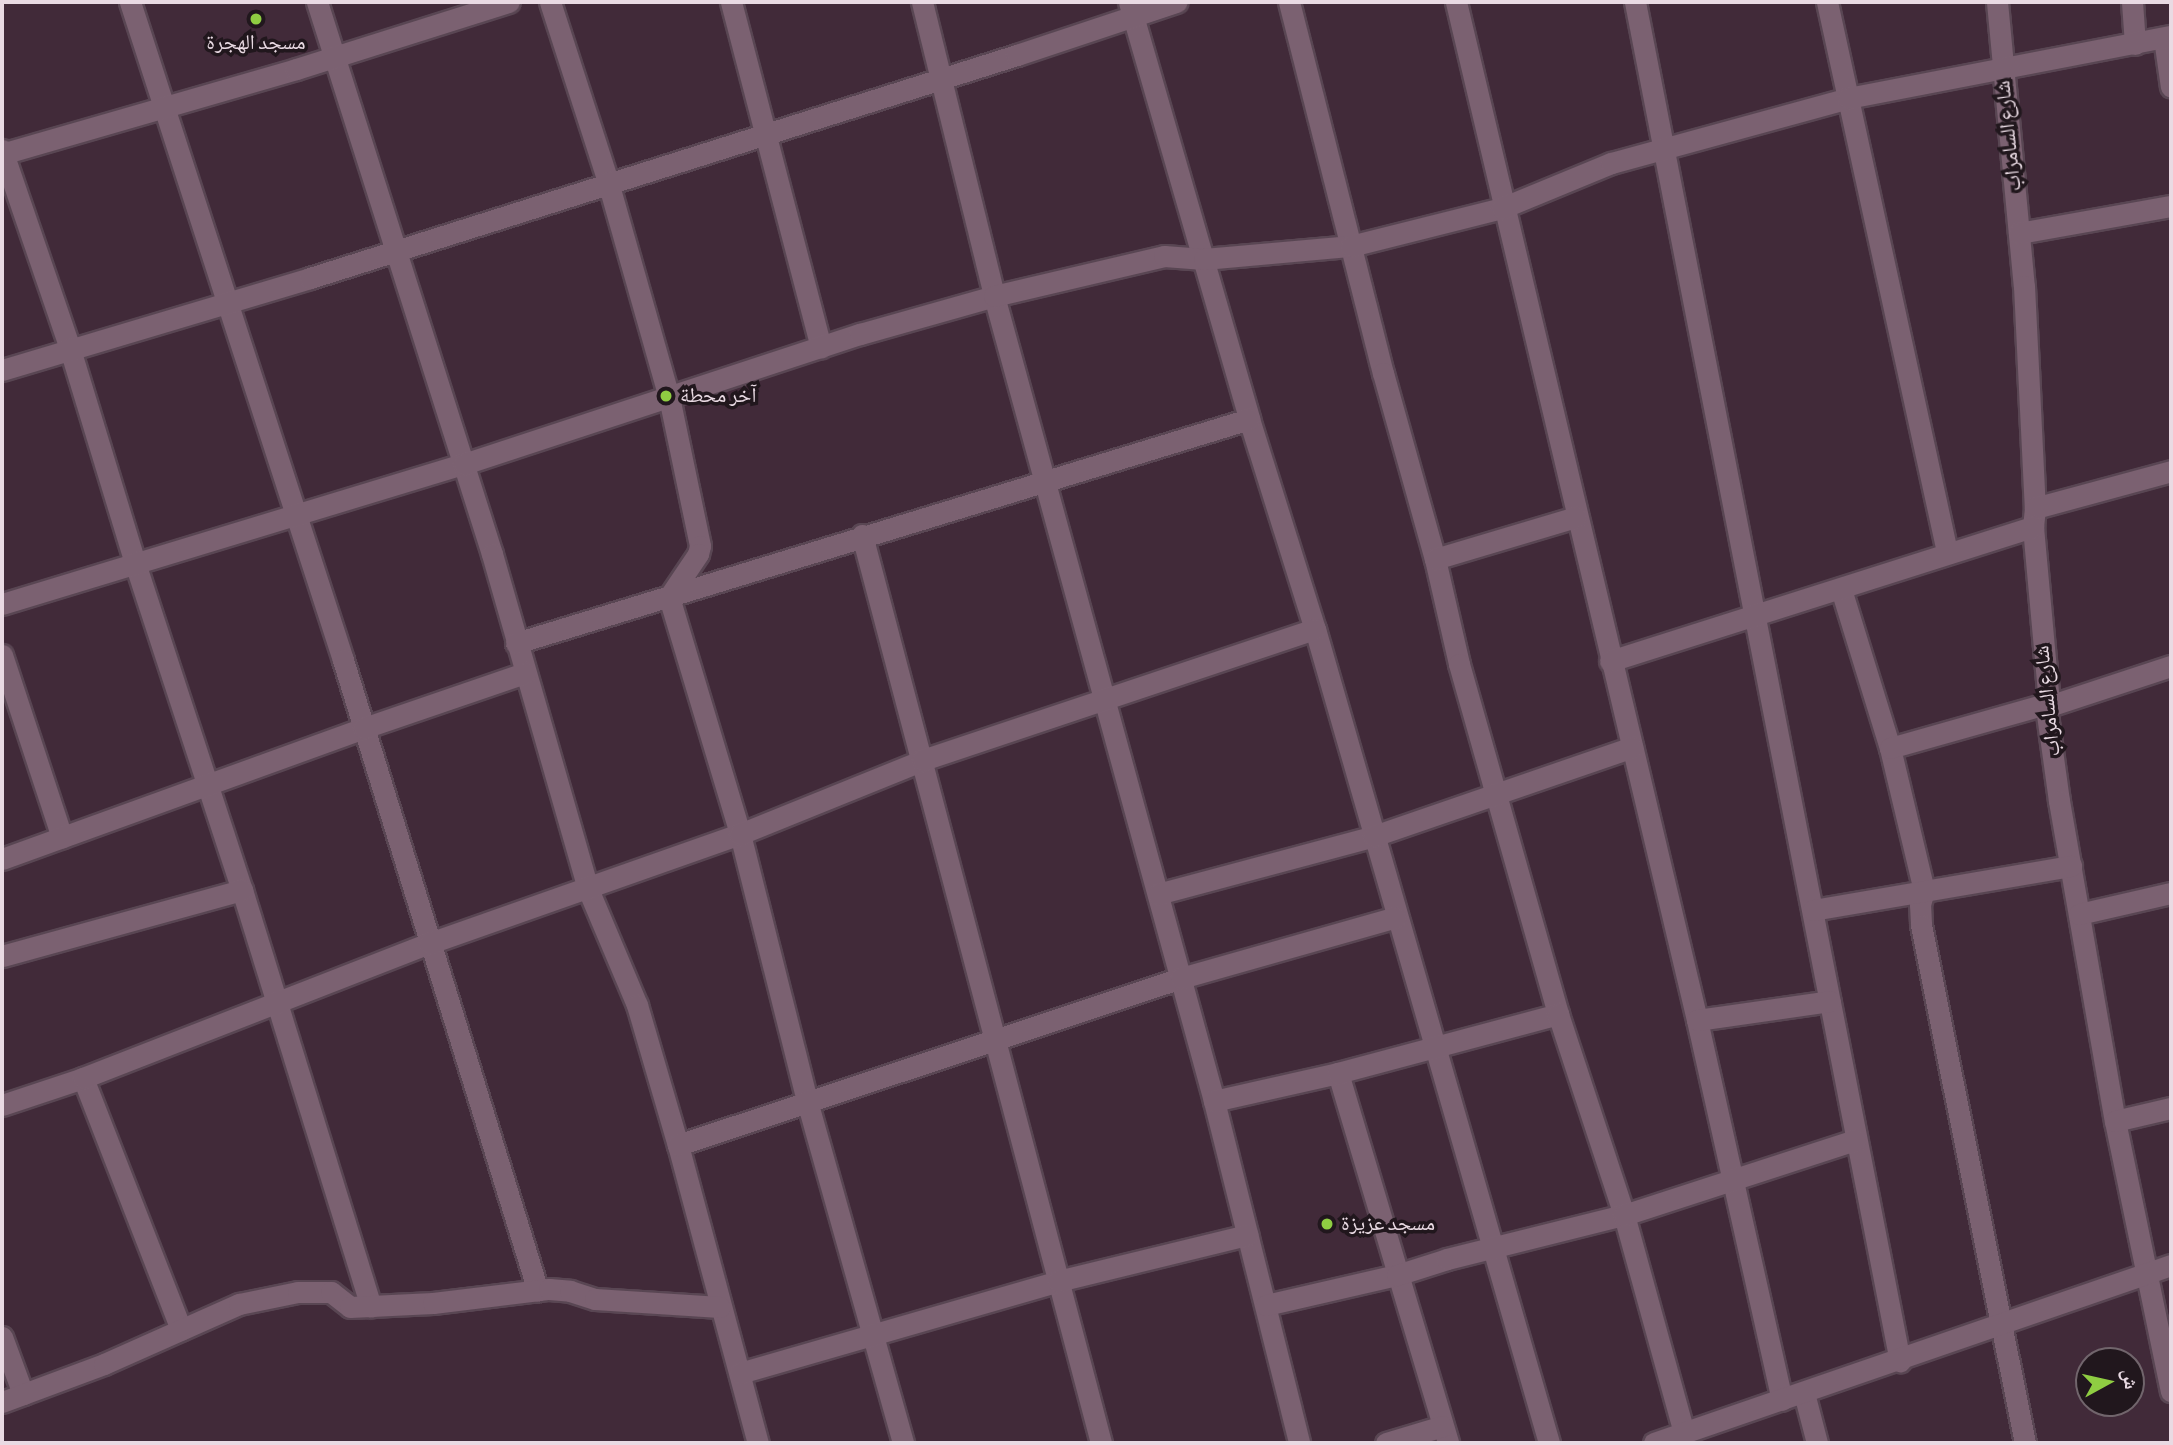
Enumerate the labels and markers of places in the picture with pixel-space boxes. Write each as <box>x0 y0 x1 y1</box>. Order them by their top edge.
marker: مسجد الهجرة <box>248 11 264 27</box>
place label: مسجد الهجرة <box>206 30 306 56</box>
place label: آخر محطة <box>680 383 756 409</box>
marker: آخر محطة <box>658 388 674 404</box>
place label: مسجد عزيزة <box>1341 1211 1435 1237</box>
marker: مسجد عزيزة <box>1319 1216 1335 1232</box>

